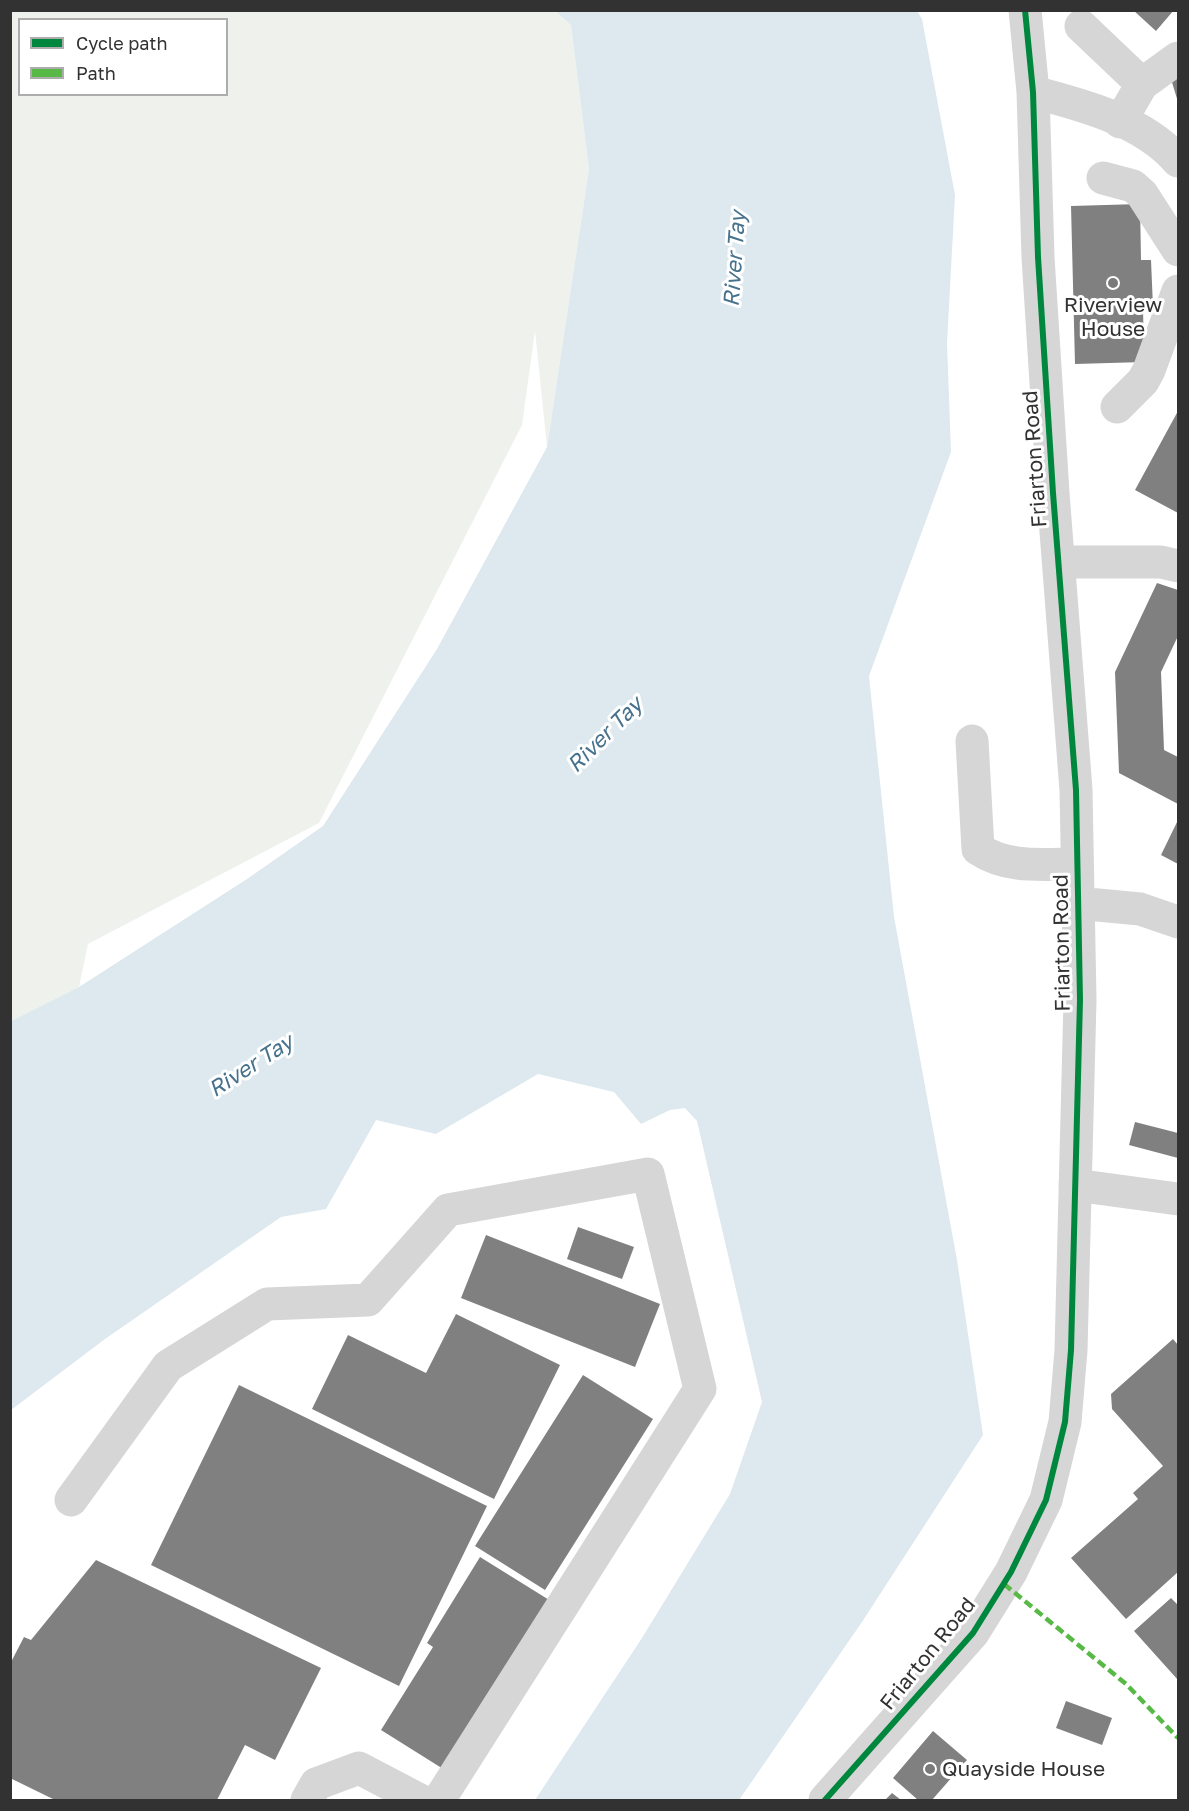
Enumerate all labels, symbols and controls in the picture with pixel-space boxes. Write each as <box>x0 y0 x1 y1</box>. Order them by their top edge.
legend <box>18 18 228 96</box>
text: Cycle path <box>76 32 168 54</box>
text: Path <box>76 62 116 84</box>
water label: River Tay <box>718 210 752 308</box>
marker: Riverview House <box>1106 276 1120 290</box>
place label: Riverview House <box>1064 292 1162 342</box>
street label: Friarton Road <box>1018 390 1052 528</box>
water label: River Tay <box>562 692 648 778</box>
street label: Friarton Road <box>1048 874 1076 1012</box>
water label: River Tay <box>204 1029 298 1103</box>
street label: Friarton Road <box>875 1593 981 1715</box>
place label: Quayside House <box>942 1756 1105 1782</box>
marker: Quayside House <box>923 1762 937 1776</box>

